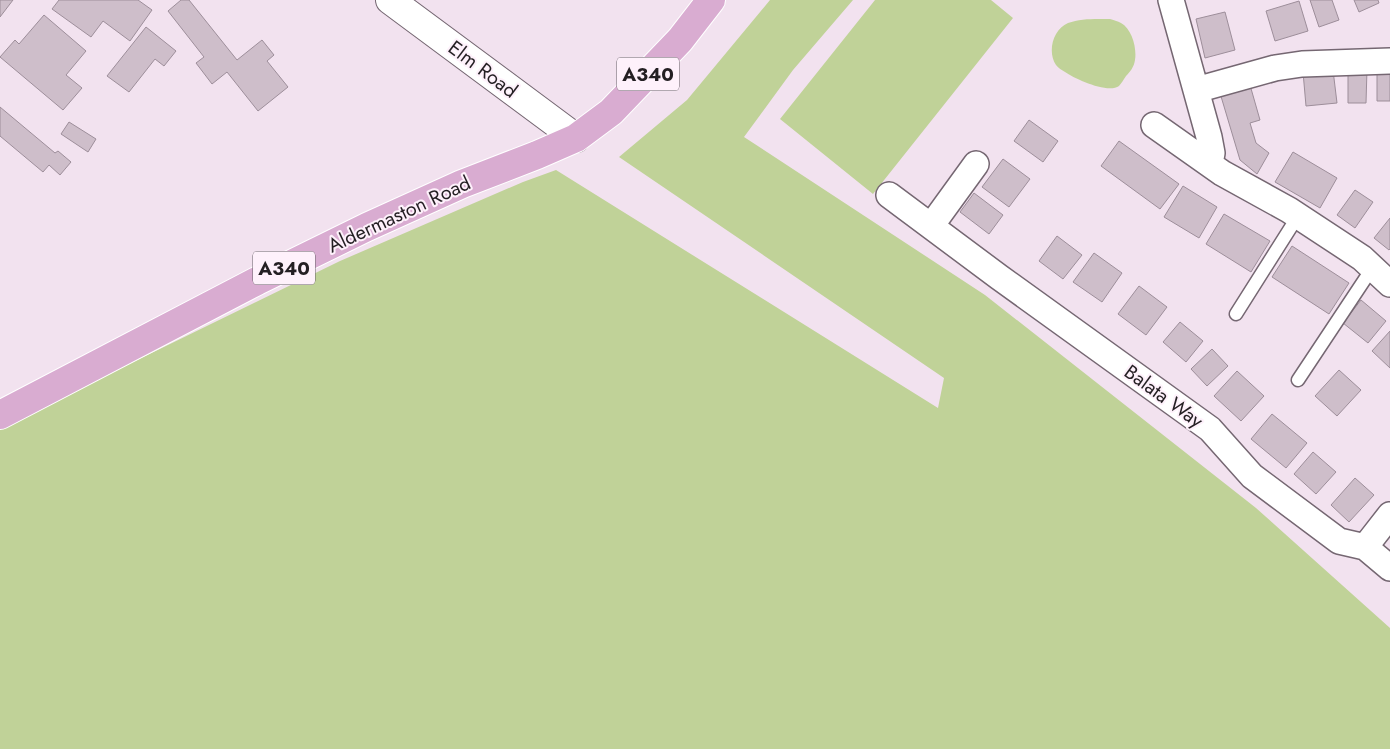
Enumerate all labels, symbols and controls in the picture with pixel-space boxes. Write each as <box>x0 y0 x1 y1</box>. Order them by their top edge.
street label: Elm Road <box>442 34 524 105</box>
road number: A340 <box>617 58 679 90</box>
street label: Aldermaston Road <box>323 169 476 260</box>
road number: A340 <box>253 252 315 284</box>
street label: Balata Way <box>1118 358 1209 435</box>

